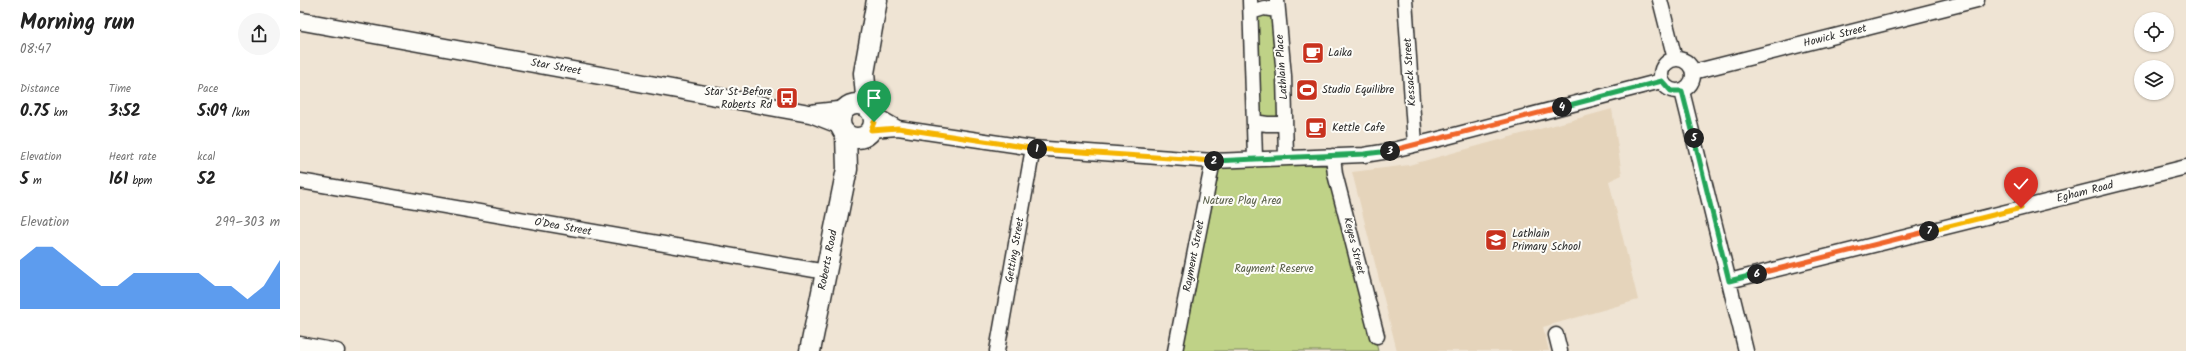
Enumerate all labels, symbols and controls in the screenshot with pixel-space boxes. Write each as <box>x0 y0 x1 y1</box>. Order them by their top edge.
text: Morning run <box>20 6 135 41</box>
map controls <box>2134 12 2174 100</box>
button: locate <box>2134 12 2174 52</box>
button: share <box>238 13 280 55</box>
street label: Howick Street <box>1801 19 1869 53</box>
street label: Lathlain Place <box>1271 34 1293 100</box>
street label: Kessack Street <box>1399 37 1421 107</box>
text: 08:47 <box>20 39 51 60</box>
cafe icon: Laika <box>1300 40 1326 66</box>
place label: Laika <box>1328 44 1352 62</box>
street label: Star Street <box>529 54 584 80</box>
button: layers <box>2134 60 2174 100</box>
sports icon: Studio Equilibre <box>1294 77 1320 103</box>
text: Distance <box>20 80 60 98</box>
text: Time <box>109 80 131 98</box>
text: Pace <box>197 80 218 98</box>
pin <box>857 81 891 122</box>
place label: Studio Equilibre <box>1322 81 1394 99</box>
place label: Star St Before Roberts Rd <box>705 83 773 114</box>
bus stop icon: Star St Before Roberts Rd <box>774 85 800 111</box>
icon: arrive <box>863 87 885 109</box>
pin: 4 <box>1552 97 1572 117</box>
text: 0.75 <box>20 98 49 125</box>
text: 3:52 <box>109 98 141 125</box>
text: 5:09 <box>197 98 227 125</box>
text: 4 <box>1559 98 1565 116</box>
text: km <box>49 104 68 122</box>
text: /km <box>227 104 250 122</box>
cafe icon: Kettle Cafe <box>1303 115 1329 141</box>
place label: Kettle Cafe <box>1332 119 1385 137</box>
pin: 5 <box>1684 128 1704 148</box>
text: 5 <box>1691 129 1697 147</box>
pin: 1 <box>1027 139 1047 159</box>
text: 1 <box>1035 140 1039 158</box>
pin: 3 <box>1380 141 1400 161</box>
text: 3 <box>1387 142 1393 160</box>
text: Elevation <box>20 148 62 166</box>
text: Heart rate <box>109 148 156 166</box>
text: kcal <box>197 148 215 166</box>
pin: 2 <box>1204 151 1224 171</box>
text: 2 <box>1211 152 1217 170</box>
text: 5 <box>20 166 29 193</box>
text: 161 <box>109 166 128 193</box>
text: 52 <box>197 166 216 193</box>
pin <box>2004 167 2038 208</box>
text: m <box>29 172 42 190</box>
text: bpm <box>128 172 152 190</box>
icon: check <box>2010 173 2032 195</box>
street label: Egham Road <box>2055 176 2116 208</box>
park label: Nature Play Area <box>1203 192 1282 210</box>
text: Elevation <box>20 212 69 233</box>
text: 299–303 m <box>215 212 280 233</box>
street label: O'Dea Street <box>533 213 594 241</box>
street label: Getting Street <box>1000 215 1030 284</box>
street label: Keyes Street <box>1338 215 1370 277</box>
street label: Rayment Street <box>1178 218 1210 293</box>
pin: 7 <box>1919 221 1939 241</box>
text: 7 <box>1926 222 1932 240</box>
place label: Lathlain Primary School <box>1512 225 1581 256</box>
school or university icon: Lathlain Primary School <box>1483 227 1509 253</box>
street label: Roberts Road <box>813 228 843 292</box>
park label: Rayment Reserve <box>1234 260 1314 278</box>
pin: 6 <box>1747 264 1767 284</box>
text: 6 <box>1754 265 1760 283</box>

